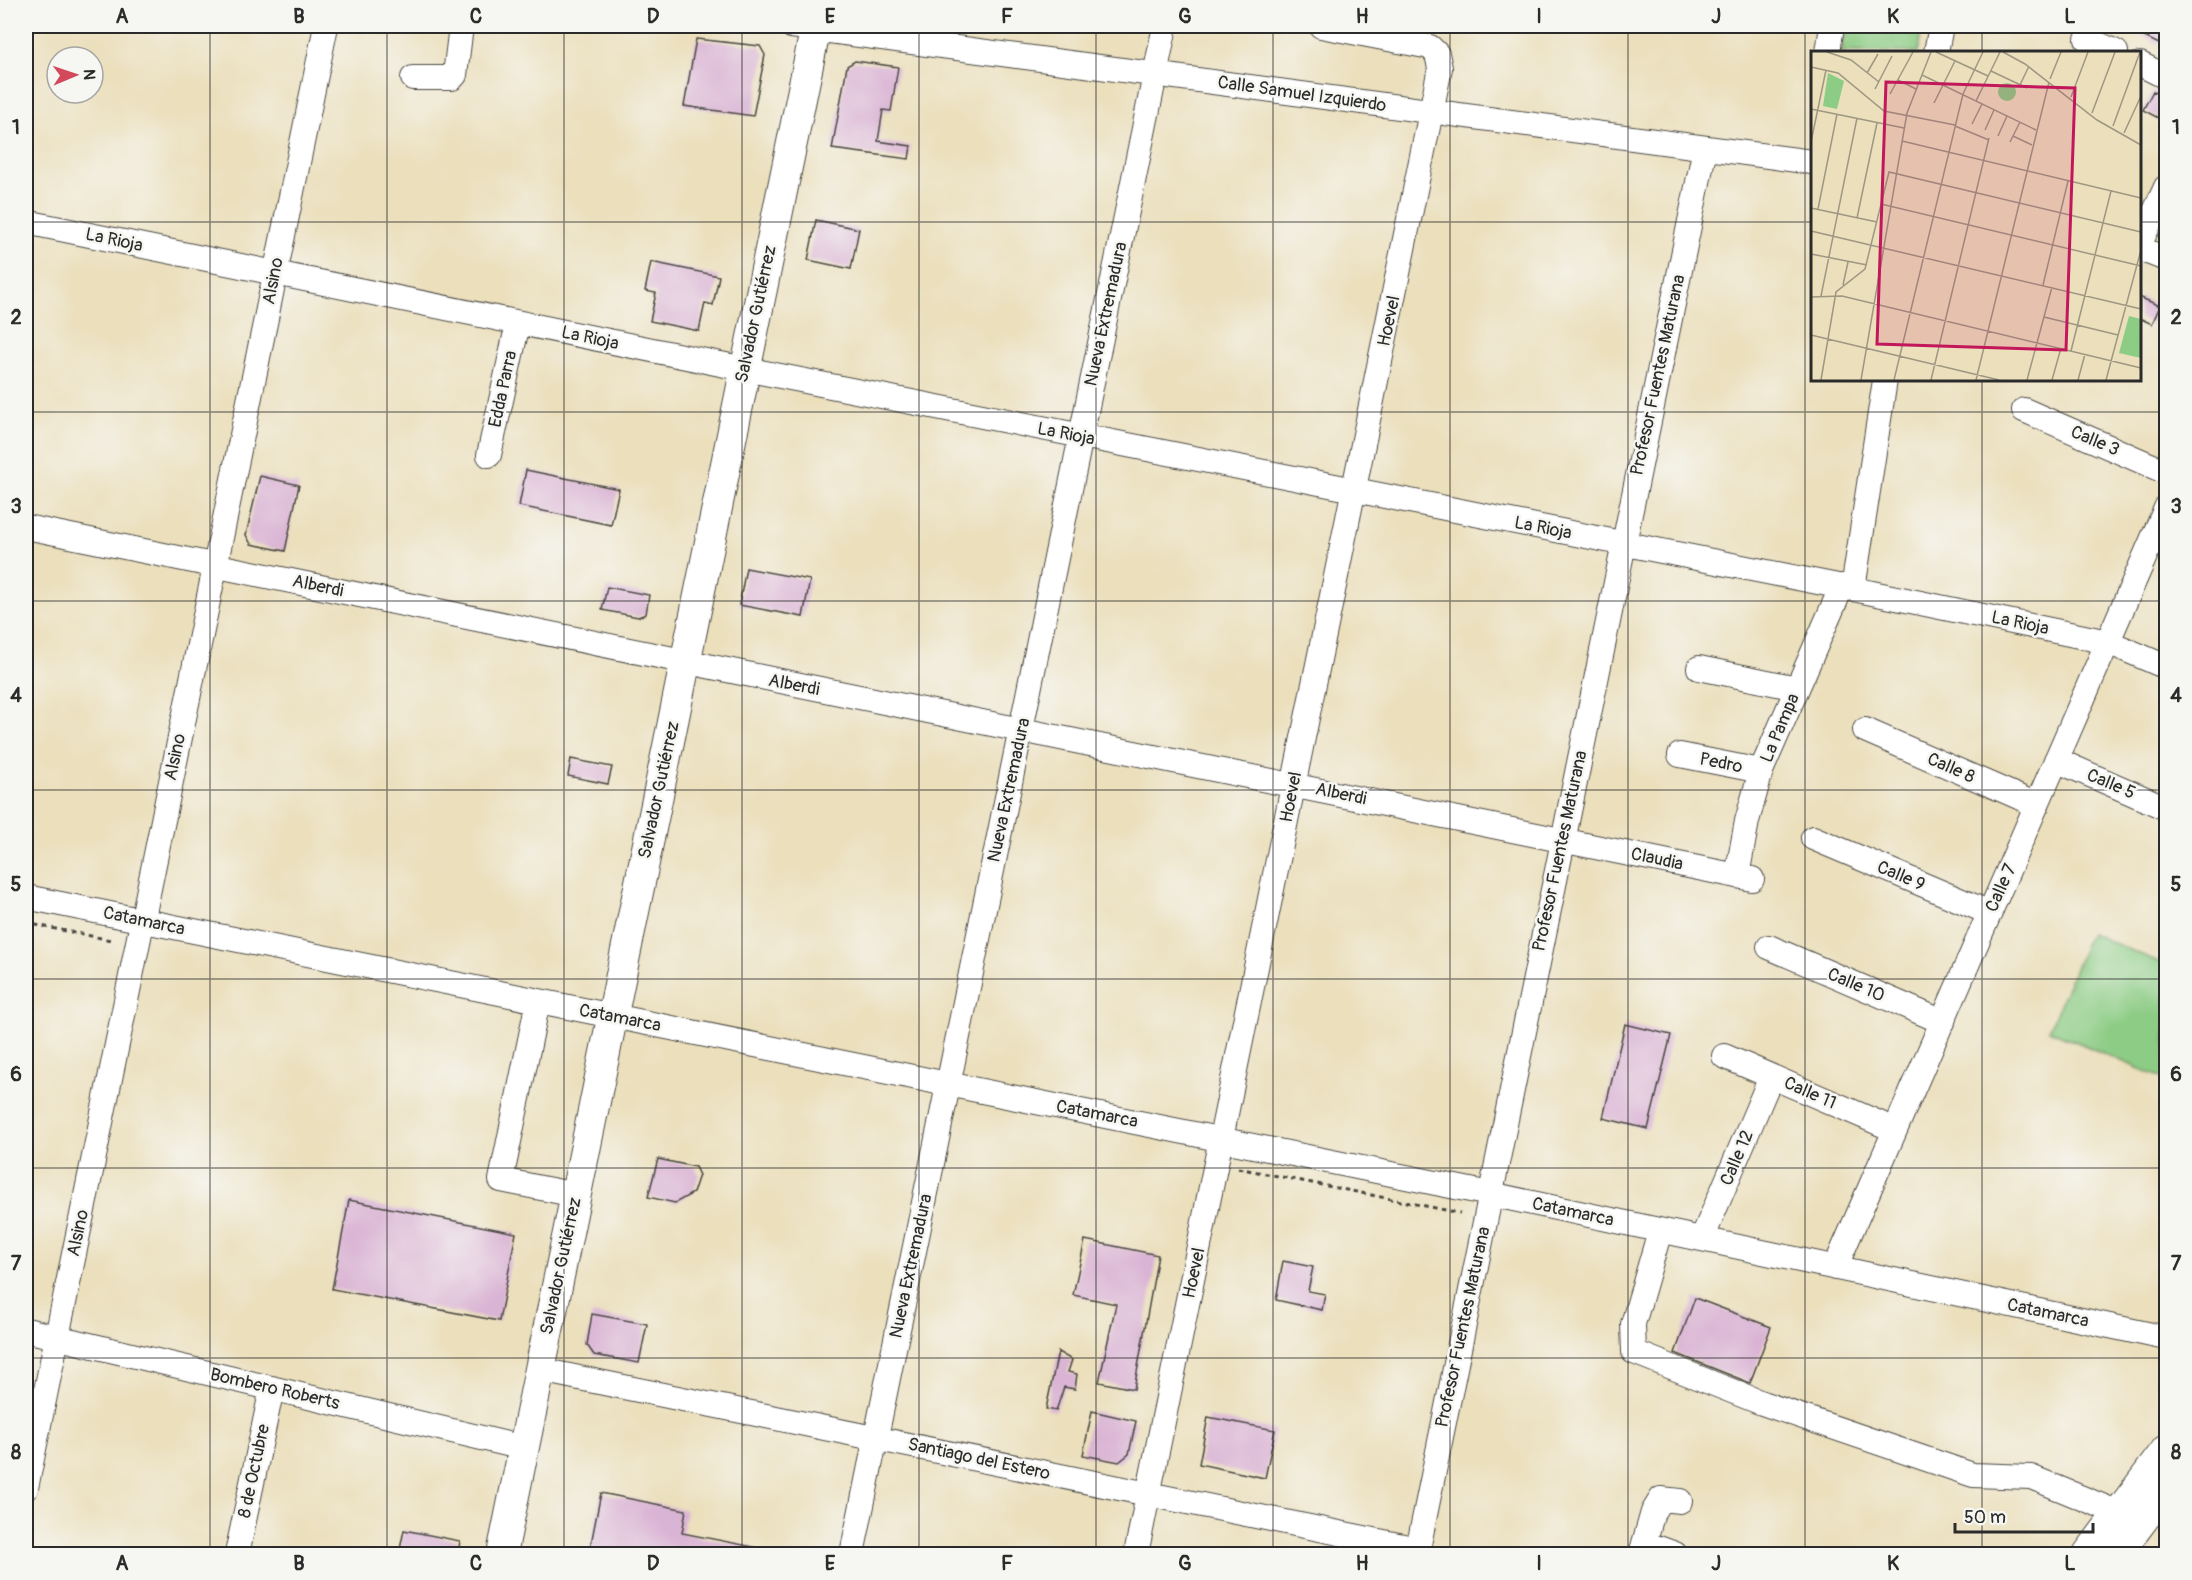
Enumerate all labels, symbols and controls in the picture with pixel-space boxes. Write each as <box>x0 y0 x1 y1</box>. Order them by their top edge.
text: A <box>116 4 129 29</box>
text: B <box>293 4 305 29</box>
text: C <box>470 4 482 29</box>
text: D <box>647 4 660 29</box>
text: E <box>825 4 836 29</box>
text: F <box>1001 4 1013 29</box>
text: G <box>1178 4 1192 29</box>
text: H <box>1356 4 1369 29</box>
text: I <box>1536 4 1542 29</box>
text: J <box>1711 4 1721 29</box>
text: K <box>1887 4 1899 29</box>
text: L <box>2064 4 2076 29</box>
north arrow <box>45 45 105 105</box>
inset map <box>1811 51 2141 381</box>
text: N <box>79 69 99 80</box>
street label: Calle Samuel Izquierdo <box>1216 71 1388 117</box>
text: 1 <box>12 115 20 140</box>
text: 1 <box>2172 115 2180 140</box>
street label: La Rioja <box>83 223 145 257</box>
street label: Nueva Extremadura <box>1079 240 1133 388</box>
street label: Salvador Gutiérrez <box>730 243 782 385</box>
street label: Alsino <box>257 255 289 306</box>
street label: Profesor Fuentes Maturana <box>1625 272 1691 478</box>
street label: Hoevel <box>1372 294 1406 348</box>
text: 2 <box>10 305 22 330</box>
text: 2 <box>2170 305 2182 330</box>
street label: La Rioja <box>559 321 621 355</box>
street label: Edda Parra <box>484 348 522 430</box>
street label: La Rioja <box>1035 417 1097 451</box>
street label: Calle 3 <box>2067 420 2123 462</box>
text: 3 <box>10 494 22 519</box>
text: 3 <box>2170 494 2182 519</box>
street label: La Rioja <box>1512 511 1574 545</box>
street label: Alberdi <box>290 569 346 603</box>
street label: La Rioja <box>1989 606 2051 640</box>
street label: Alberdi <box>766 669 822 701</box>
text: 4 <box>10 683 22 708</box>
text: 4 <box>2170 683 2182 708</box>
street label: La Pampa <box>1755 690 1805 766</box>
street label: Nueva Extremadura <box>982 716 1036 864</box>
street label: Salvador Gutiérrez <box>633 719 685 861</box>
street label: Alsino <box>159 731 191 782</box>
street label: Calle 8 <box>1924 747 1978 789</box>
street label: Profesor Fuentes Maturana <box>1527 748 1593 954</box>
street label: Pedro <box>1698 748 1745 778</box>
street label: Calle 5 <box>2083 764 2139 804</box>
street label: Hoevel <box>1275 770 1307 824</box>
street label: Alberdi <box>1313 777 1369 811</box>
street label: Claudia <box>1629 842 1685 876</box>
street label: Calle 9 <box>1873 856 1929 896</box>
street label: Calle 7 <box>1980 860 2022 916</box>
text: 5 <box>11 872 22 897</box>
text: 5 <box>2171 872 2182 897</box>
street label: Catamarca <box>101 901 187 941</box>
street label: Calle 10 <box>1824 963 1888 1007</box>
street label: Catamarca <box>577 999 663 1037</box>
text: 6 <box>10 1062 22 1087</box>
text: 6 <box>2170 1062 2182 1087</box>
street label: Calle 11 <box>1780 1071 1840 1115</box>
street label: Catamarca <box>1054 1095 1140 1133</box>
street label: Calle 12 <box>1715 1127 1759 1189</box>
street label: Nueva Extremadura <box>884 1192 938 1340</box>
street label: Catamarca <box>1530 1192 1616 1232</box>
street label: Salvador Gutiérrez <box>535 1195 587 1337</box>
street label: Alsino <box>62 1207 94 1258</box>
street label: Profesor Fuentes Maturana <box>1430 1224 1496 1430</box>
street label: Hoevel <box>1177 1246 1211 1300</box>
text: 7 <box>11 1251 22 1276</box>
text: 7 <box>2171 1251 2182 1276</box>
street label: Catamarca <box>2005 1293 2091 1333</box>
street label: Bombero Roberts <box>208 1363 342 1415</box>
street label: 8 de Octubre <box>233 1422 275 1520</box>
street label: Santiago del Estero <box>906 1433 1053 1485</box>
text: 8 <box>11 1440 21 1465</box>
text: 8 <box>2171 1440 2181 1465</box>
scale bar <box>1955 1496 2093 1534</box>
text: 50 m <box>1964 1506 2006 1529</box>
text: A <box>116 1551 129 1576</box>
text: B <box>293 1551 305 1576</box>
text: C <box>470 1551 482 1576</box>
text: D <box>647 1551 660 1576</box>
text: E <box>825 1551 836 1576</box>
text: F <box>1001 1551 1013 1576</box>
text: G <box>1178 1551 1192 1576</box>
text: H <box>1356 1551 1369 1576</box>
text: I <box>1536 1551 1542 1576</box>
text: J <box>1711 1551 1721 1576</box>
text: K <box>1887 1551 1899 1576</box>
text: L <box>2064 1551 2076 1576</box>

